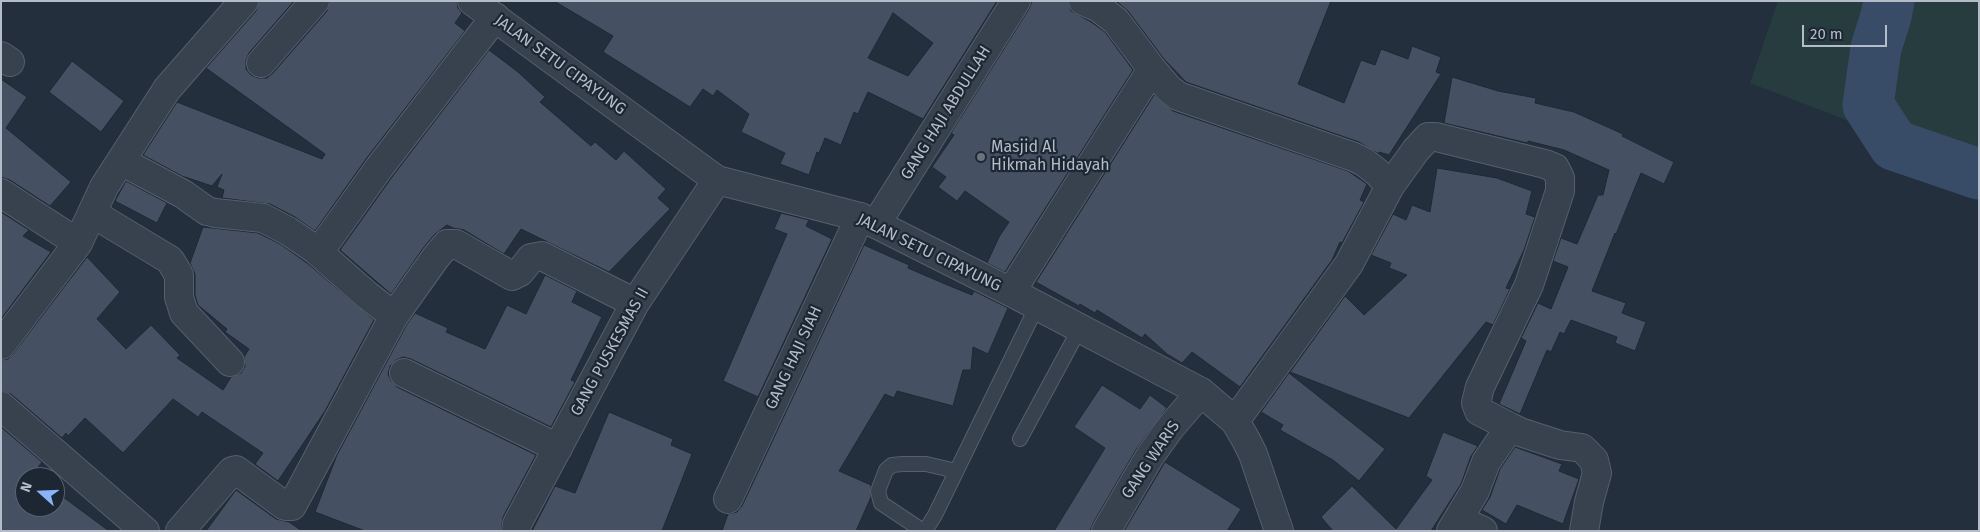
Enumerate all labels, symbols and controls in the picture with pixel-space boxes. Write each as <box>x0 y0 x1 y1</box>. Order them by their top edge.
street label: JALAN SETU CIPAYUNG <box>491 11 629 119</box>
scale bar <box>1805 15 1890 47</box>
text: 20 m <box>1810 25 1843 43</box>
street label: GANG HAJI ABDULLAH <box>897 43 995 183</box>
place label: Masjid Al Hikmah Hidayah <box>991 138 1110 176</box>
marker: Masjid Al Hikmah Hidayah <box>975 151 987 163</box>
street label: JALAN SETU CIPAYUNG <box>854 210 1004 296</box>
street label: GANG PUSKESMAS II <box>567 285 653 419</box>
street label: GANG HAJI SIAH <box>762 303 826 413</box>
street label: GANG WARIS <box>1118 417 1184 503</box>
north arrow <box>15 467 65 517</box>
text: N <box>17 480 36 494</box>

